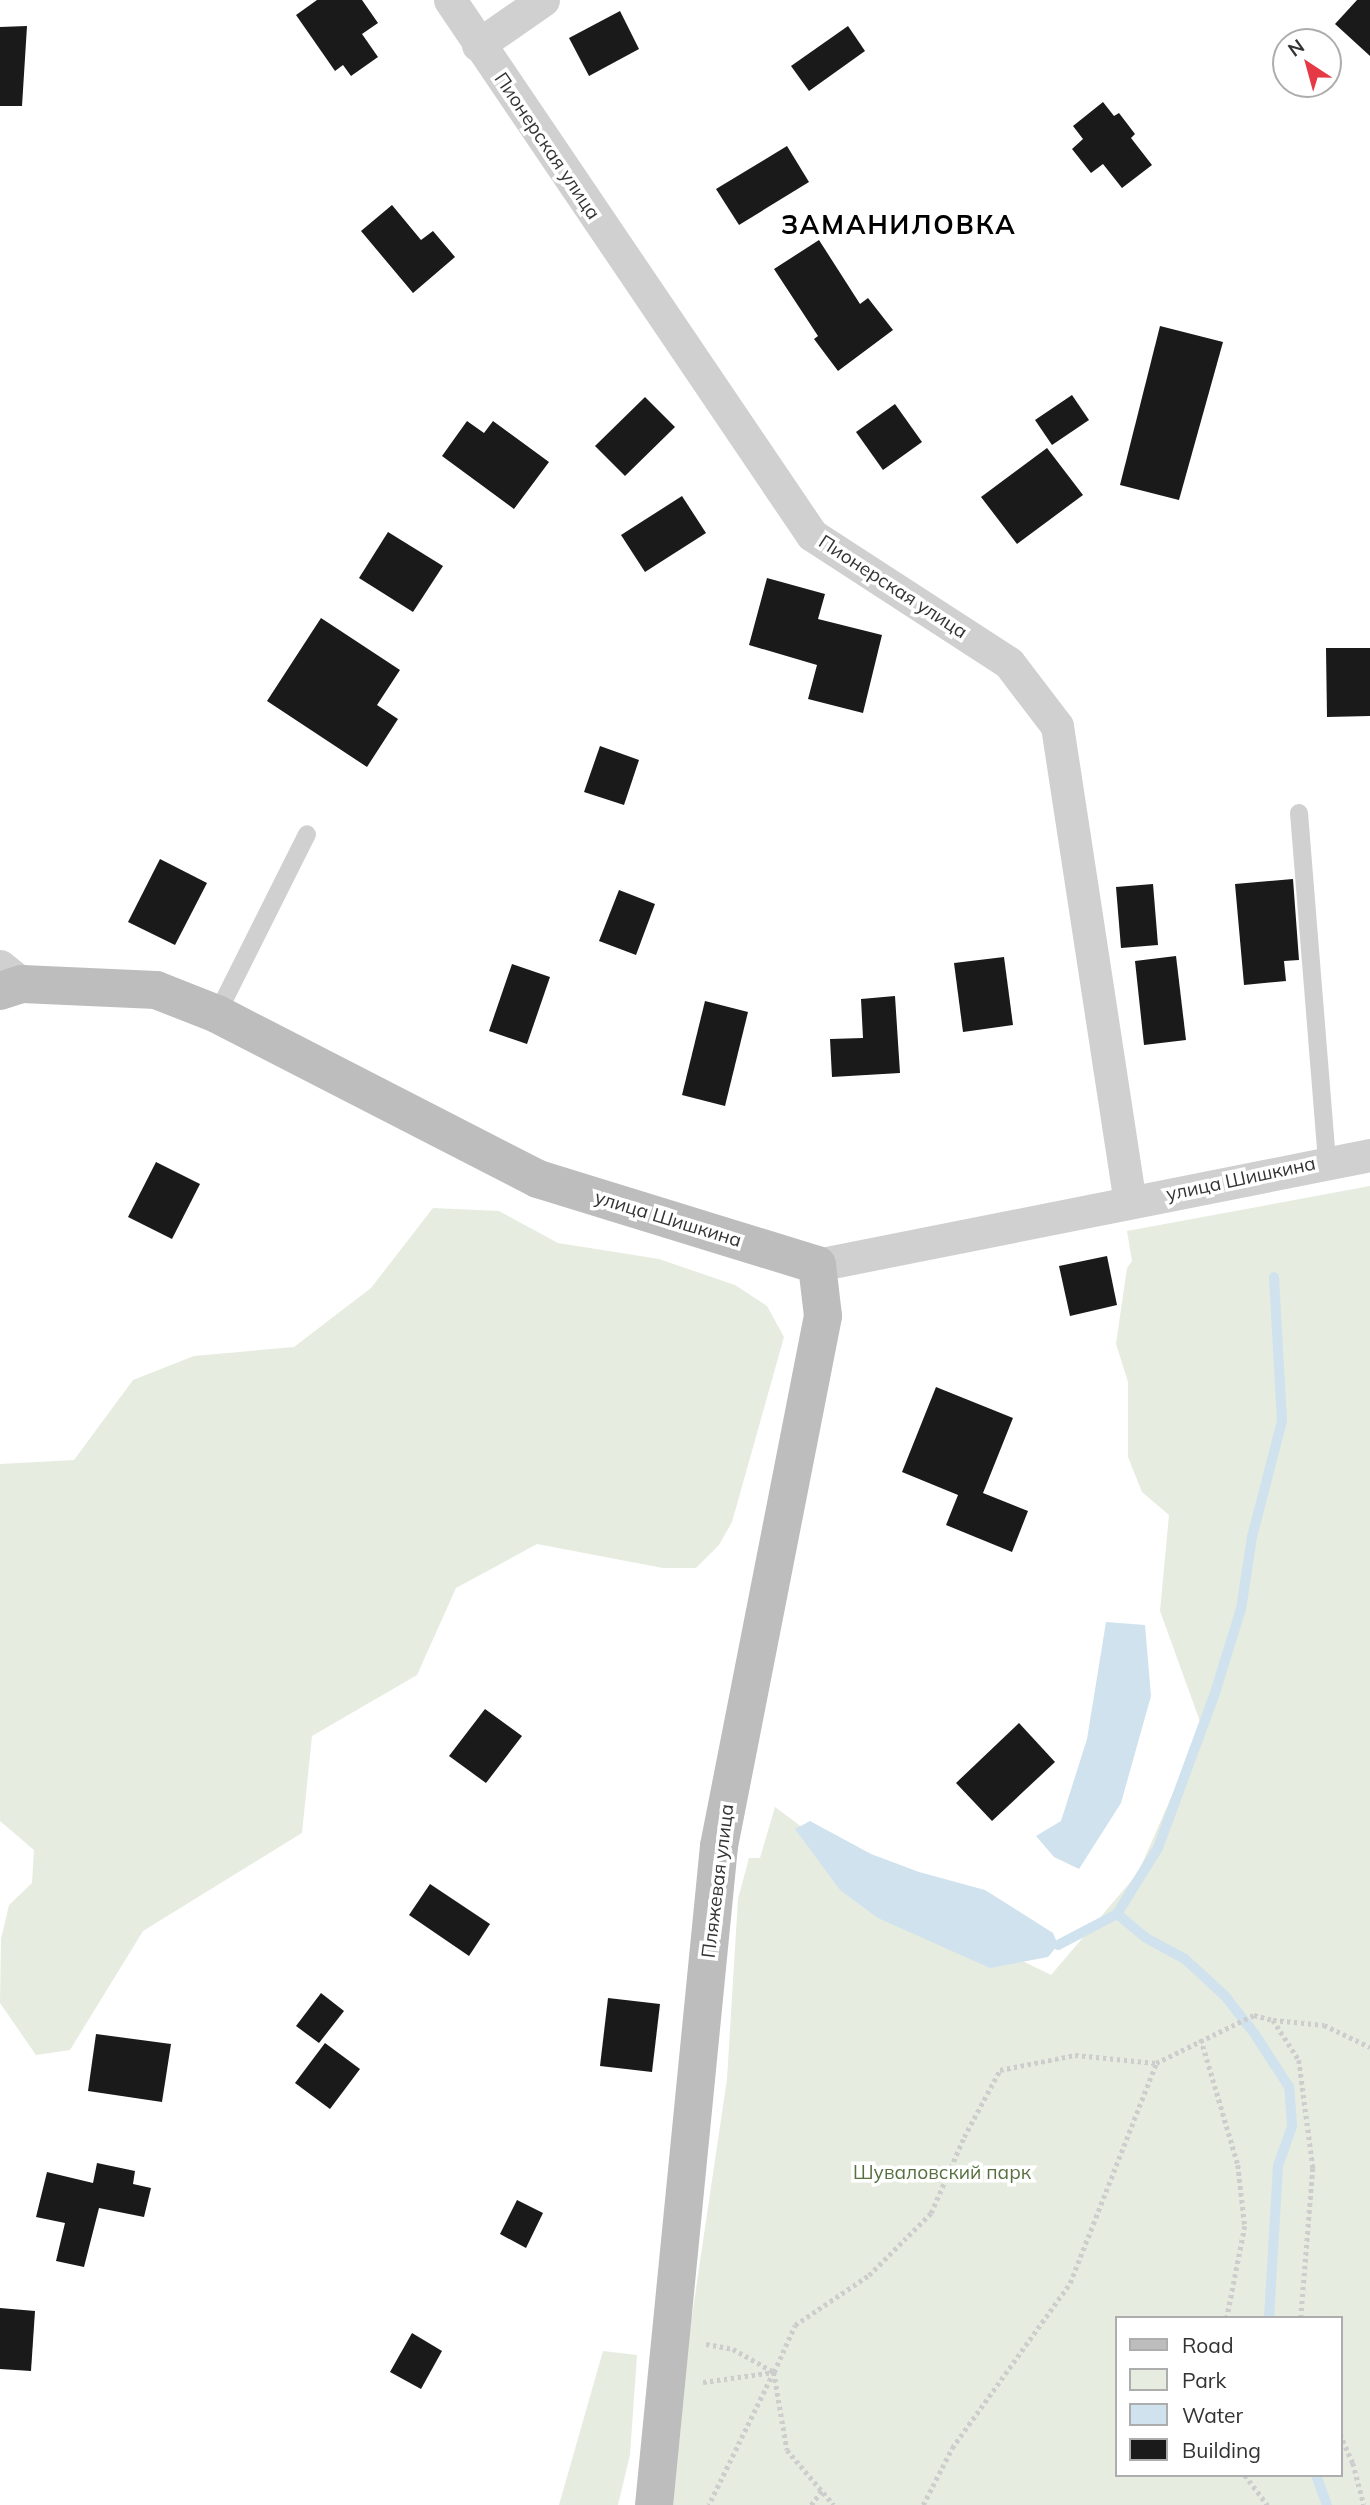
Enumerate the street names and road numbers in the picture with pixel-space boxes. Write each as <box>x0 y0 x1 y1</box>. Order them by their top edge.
street label: Пионерская улица <box>489 68 605 224</box>
street label: Пионерская улица <box>814 530 972 644</box>
street label: улица Шишкина <box>1164 1152 1318 1206</box>
street label: улица Шишкина <box>592 1186 744 1252</box>
street label: Пляжевая улица <box>697 1803 739 1959</box>

